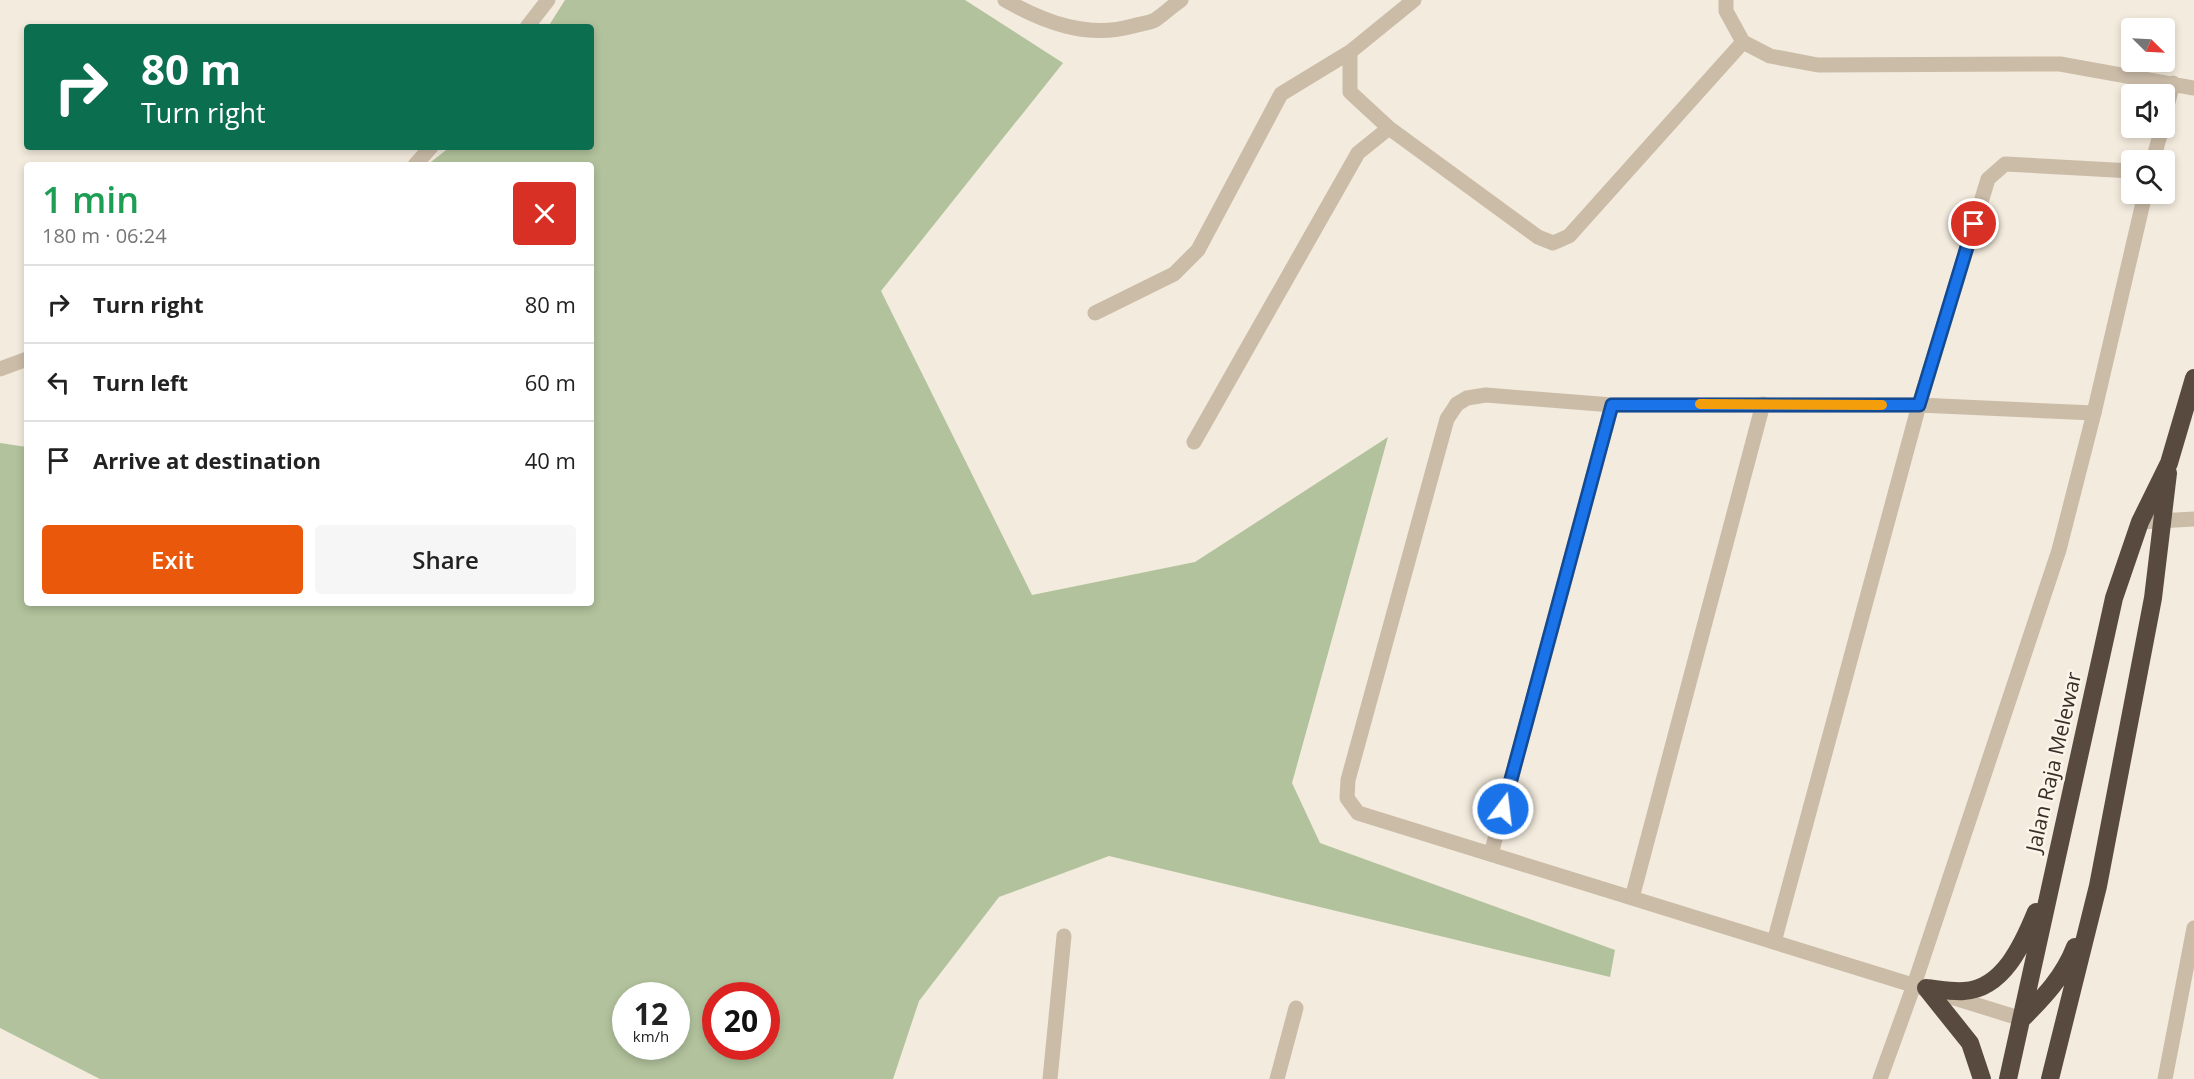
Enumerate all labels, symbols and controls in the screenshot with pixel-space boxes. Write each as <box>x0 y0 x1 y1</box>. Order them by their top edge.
north arrow <box>2121 18 2175 72</box>
map controls <box>2121 18 2175 204</box>
text: 80 m <box>141 40 241 97</box>
icon: right <box>42 48 120 126</box>
button: sound <box>2121 84 2175 138</box>
text: Turn right <box>141 94 266 131</box>
button: search <box>2121 150 2175 204</box>
text: 1 min <box>42 175 139 224</box>
button: close <box>513 182 576 245</box>
pin <box>1948 198 1999 249</box>
icon: arrive <box>1957 207 1990 240</box>
text: 180 m · 06:24 <box>42 222 167 249</box>
icon: right <box>42 288 75 321</box>
text: Turn right <box>93 289 204 319</box>
text: 80 m <box>525 289 576 319</box>
icon: left <box>42 366 75 399</box>
text: Turn left <box>93 367 188 397</box>
text: 60 m <box>525 367 576 397</box>
icon: arrive <box>42 444 75 477</box>
text: Arrive at destination <box>93 445 321 475</box>
text: 40 m <box>525 445 576 475</box>
button: Exit <box>42 525 303 594</box>
button: Share <box>315 525 576 594</box>
street label: Jalan Raja Melewar <box>2018 669 2087 856</box>
position arrow <box>1471 777 1535 841</box>
speed limit sign: 20 <box>702 982 780 1060</box>
text: 12 <box>634 993 668 1034</box>
text: km/h <box>633 1026 669 1046</box>

